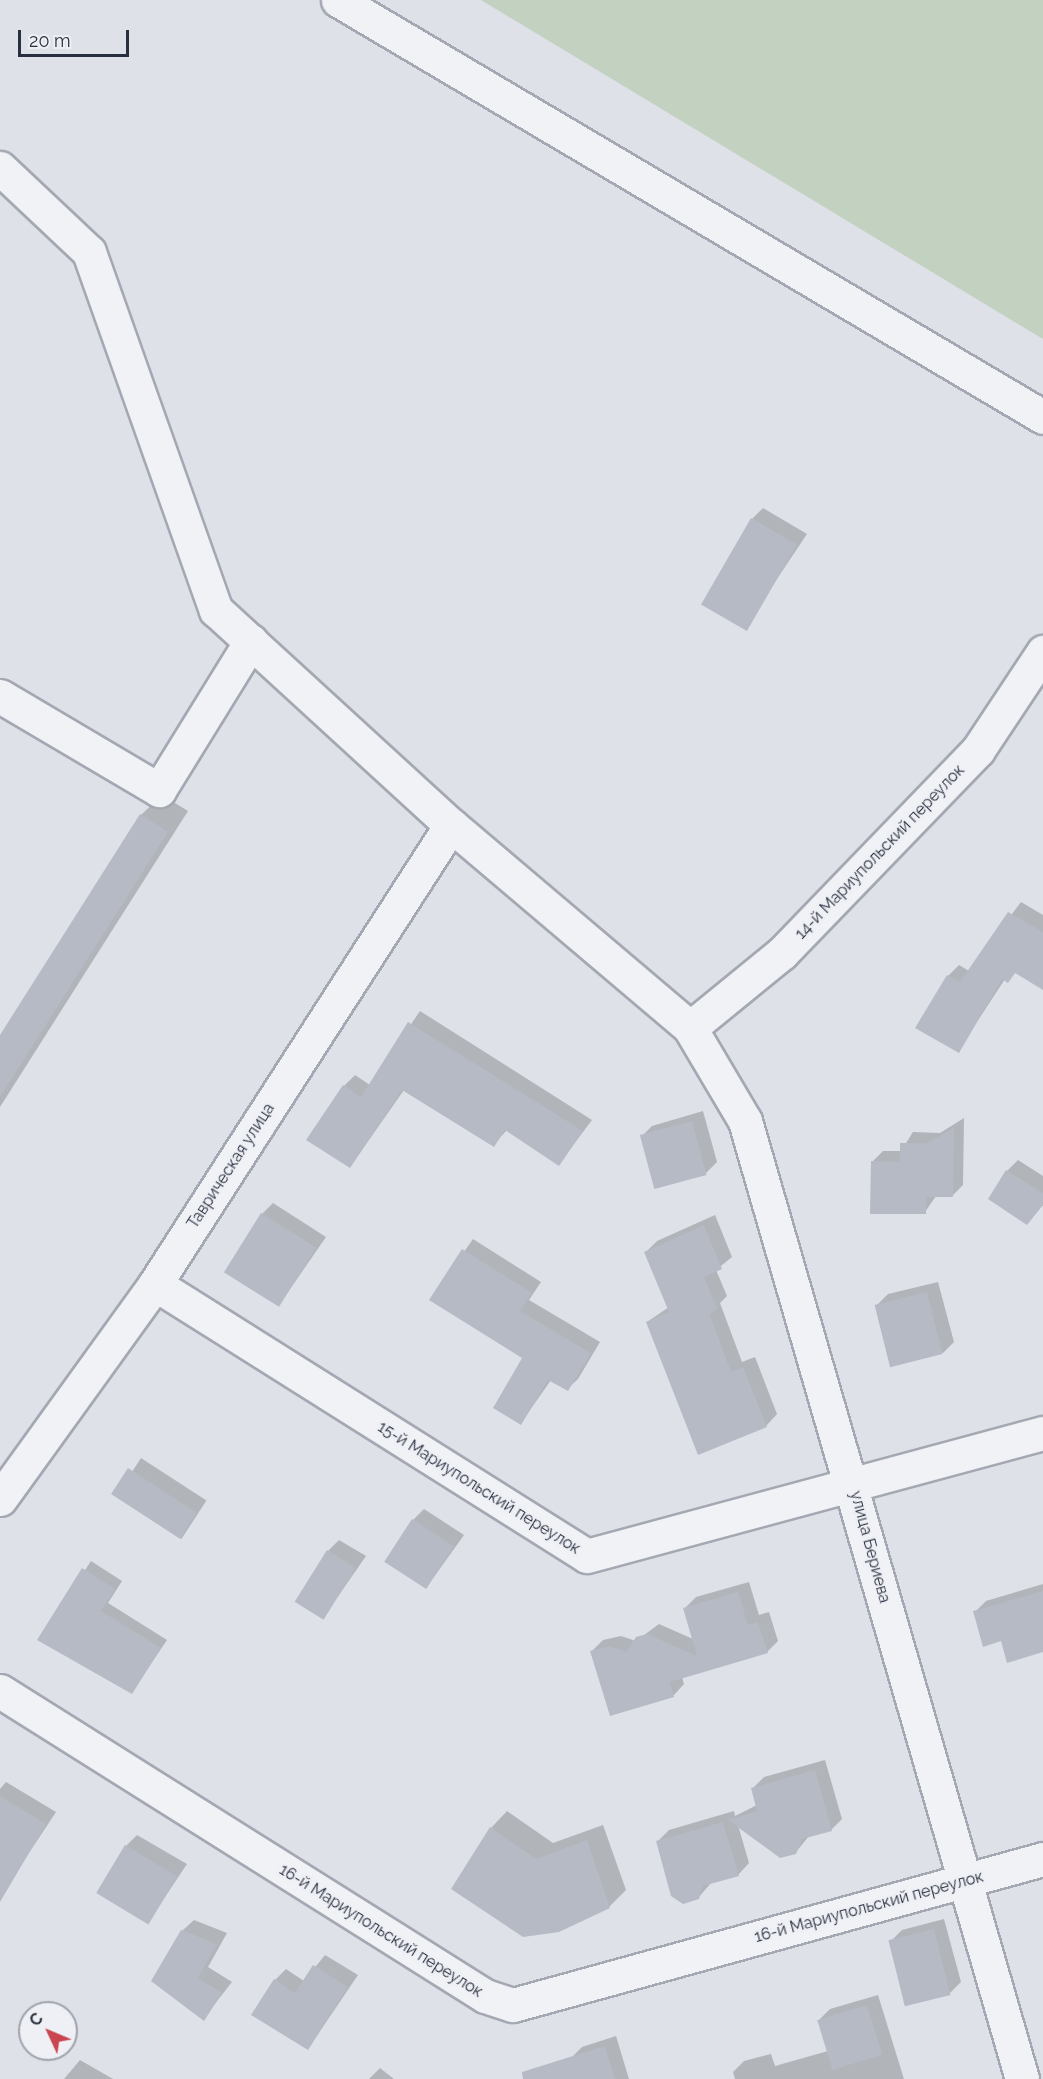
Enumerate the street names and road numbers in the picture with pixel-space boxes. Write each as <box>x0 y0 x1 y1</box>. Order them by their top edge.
street label: 14-й Мариупольский переулок <box>791 761 969 943</box>
street label: Таврическая улица <box>183 1100 279 1232</box>
street label: 15-й Мариупольский переулок <box>374 1417 584 1559</box>
street label: улица Бериева <box>846 1489 894 1605</box>
street label: 16-й Мариупольский переулок <box>276 1860 486 2002</box>
street label: 16-й Мариупольский переулок <box>752 1867 986 1947</box>

